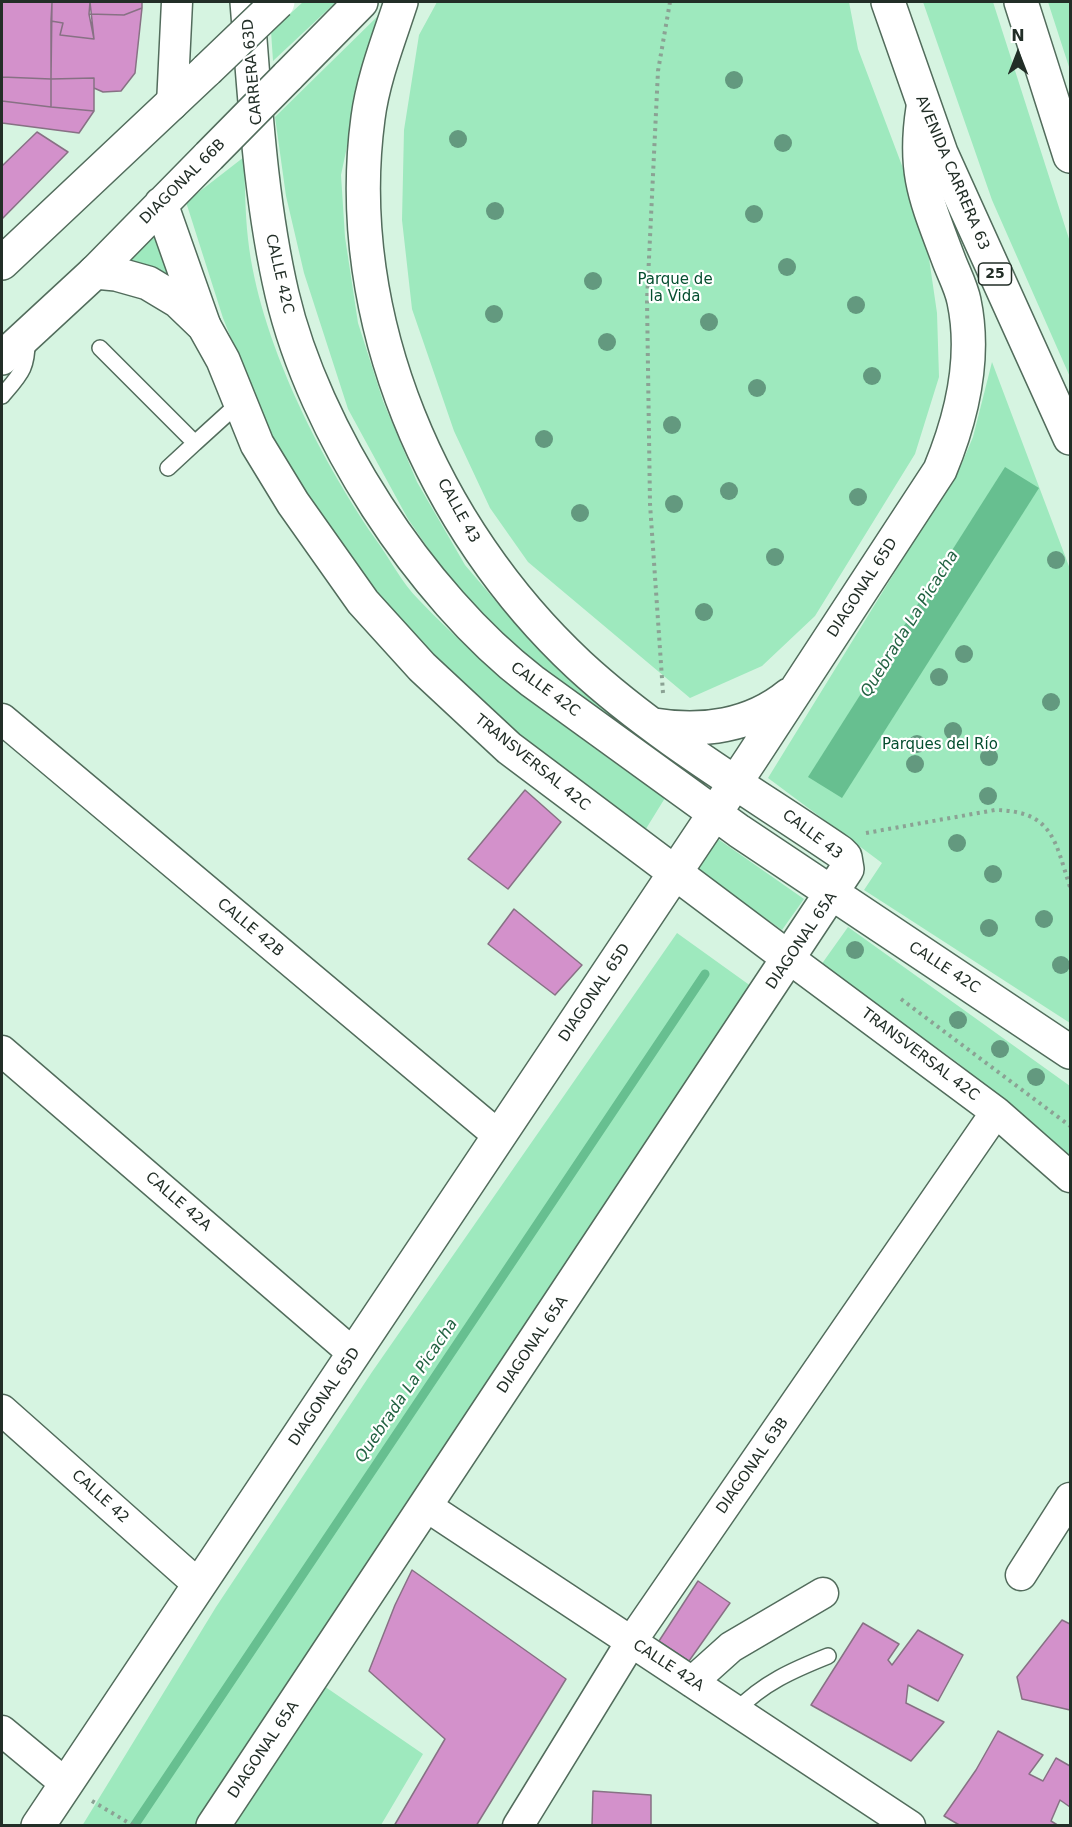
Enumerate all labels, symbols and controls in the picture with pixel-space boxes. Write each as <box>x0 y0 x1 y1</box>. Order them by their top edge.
street label: CARRERA 63D <box>239 18 267 126</box>
north arrow <box>988 24 1048 84</box>
text: N <box>1011 26 1025 45</box>
street label: AVENIDA CARRERA 63 <box>911 93 993 253</box>
street label: DIAGONAL 66B <box>137 136 229 228</box>
street label: CALLE 42C <box>261 232 297 316</box>
road number: 25 <box>978 263 1012 285</box>
park label: Parque de la Vida <box>637 271 713 306</box>
street label: CALLE 43 <box>433 476 483 546</box>
street label: DIAGONAL 65D <box>824 535 902 641</box>
water label: Quebrada La Picacha <box>857 547 963 701</box>
street label: CALLE 42C <box>507 659 583 721</box>
street label: TRANSVERSAL 42C <box>471 711 593 815</box>
park label: Parques del Río <box>882 736 998 754</box>
street label: CALLE 43 <box>778 807 846 863</box>
street label: DIAGONAL 65A <box>763 889 841 993</box>
street label: CALLE 42B <box>213 895 287 961</box>
street label: CALLE 42C <box>905 938 983 998</box>
street label: DIAGONAL 65D <box>555 940 635 1046</box>
street label: TRANSVERSAL 42C <box>858 1005 982 1105</box>
street label: CALLE 42A <box>142 1169 214 1235</box>
street label: DIAGONAL 65A <box>494 1293 572 1397</box>
water label: Quebrada La Picacha <box>352 1315 462 1467</box>
street label: DIAGONAL 65D <box>285 1344 365 1450</box>
street label: DIAGONAL 63B <box>713 1414 793 1518</box>
street label: CALLE 42 <box>68 1467 132 1527</box>
street label: CALLE 42A <box>629 1636 707 1696</box>
street label: DIAGONAL 65A <box>225 1698 303 1802</box>

